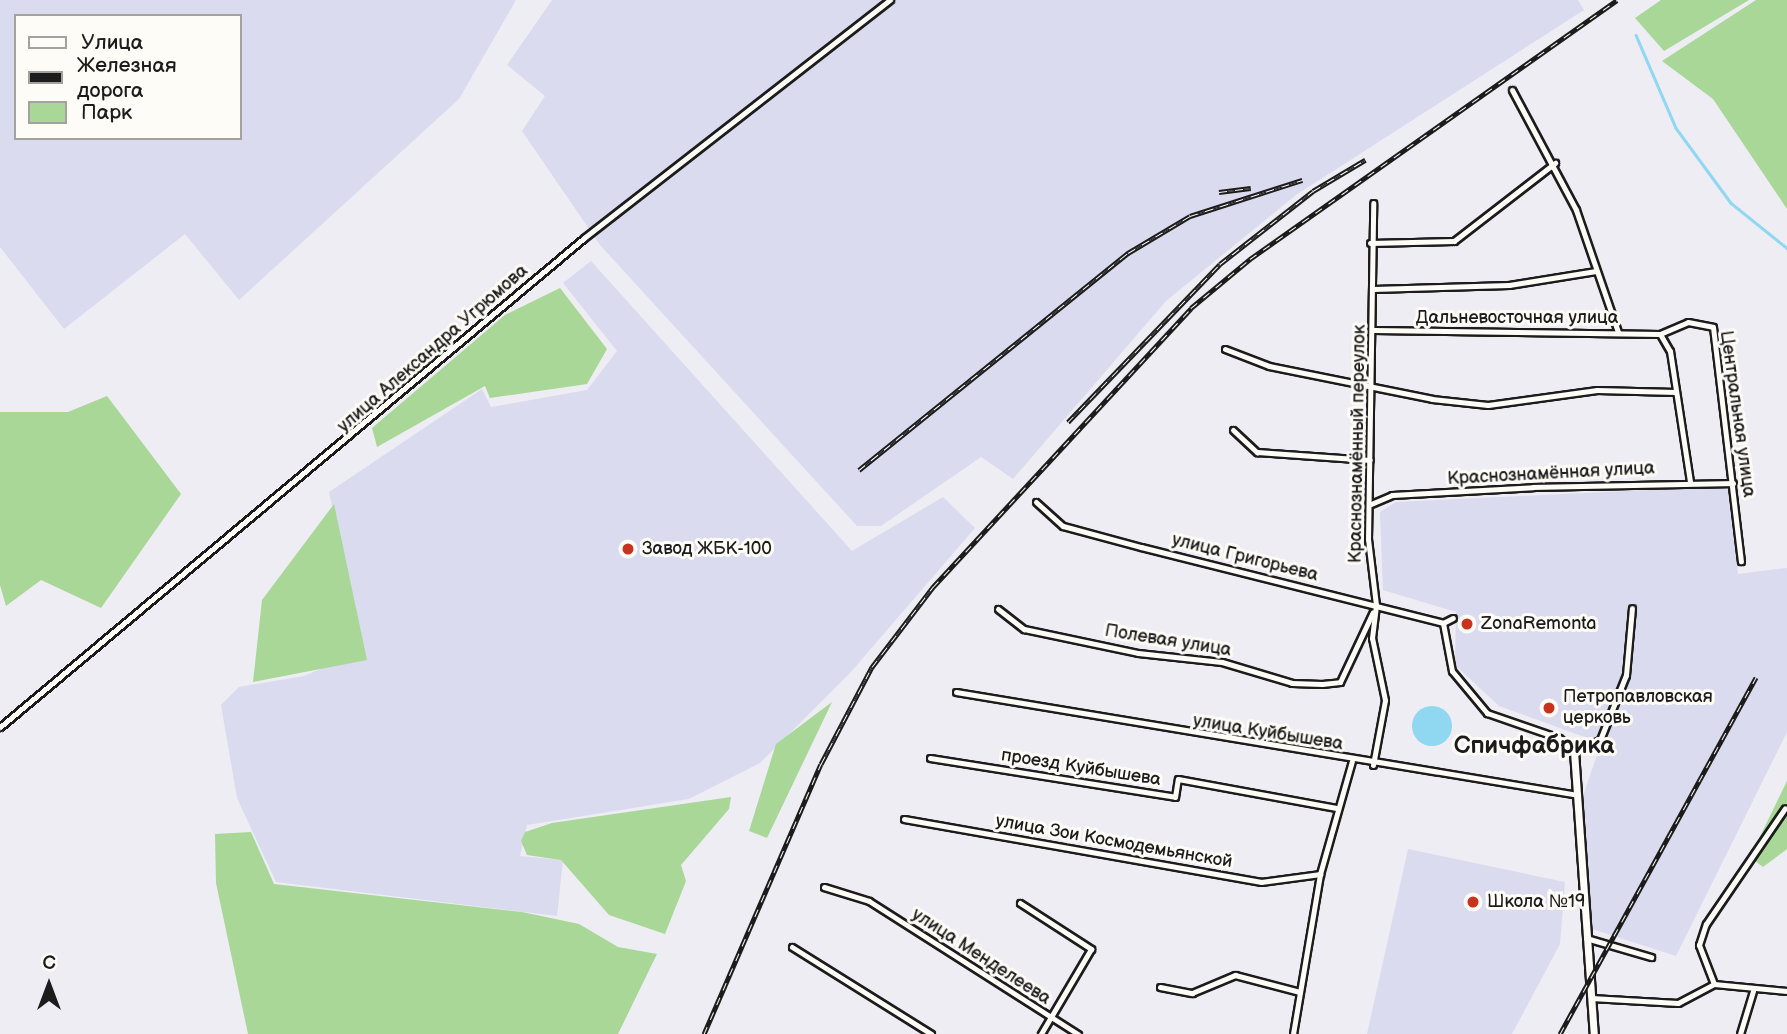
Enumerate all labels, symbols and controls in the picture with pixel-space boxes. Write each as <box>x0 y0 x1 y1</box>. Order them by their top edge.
legend <box>14 14 242 140</box>
text: Улица <box>81 30 143 55</box>
text: Железная дорога <box>77 53 177 103</box>
text: Парк <box>81 100 132 125</box>
street label: улица Александра Угрюмова <box>333 260 533 438</box>
street label: Дальневосточная улица <box>1416 307 1618 329</box>
street label: Краснознамённый переулок <box>1345 325 1371 563</box>
street label: Центральная улица <box>1715 329 1759 499</box>
street label: Краснознамённая улица <box>1447 458 1655 490</box>
street label: улица Григорьева <box>1170 529 1320 587</box>
place label: Завод ЖБК-100 <box>642 538 772 560</box>
marker: Завод ЖБК-100 <box>620 541 636 557</box>
place label: ZonaRemonta <box>1481 613 1597 635</box>
marker: ZonaRemonta <box>1459 616 1475 632</box>
street label: Полевая улица <box>1103 620 1233 662</box>
place label: Петропавловская церковь <box>1563 687 1713 730</box>
marker: Петропавловская церковь <box>1541 700 1557 716</box>
street label: улица Куйбышева <box>1191 710 1345 756</box>
district label: Спичфабрика <box>1454 732 1614 760</box>
street label: проезд Куйбышева <box>1000 745 1162 791</box>
street label: улица Зои Космодемьянской <box>994 811 1234 873</box>
place label: Школа №19 <box>1487 891 1585 913</box>
marker: Школа №19 <box>1465 894 1481 910</box>
street label: улица Менделеева <box>908 904 1054 1010</box>
north arrow <box>14 950 84 1020</box>
text: С <box>42 952 56 975</box>

